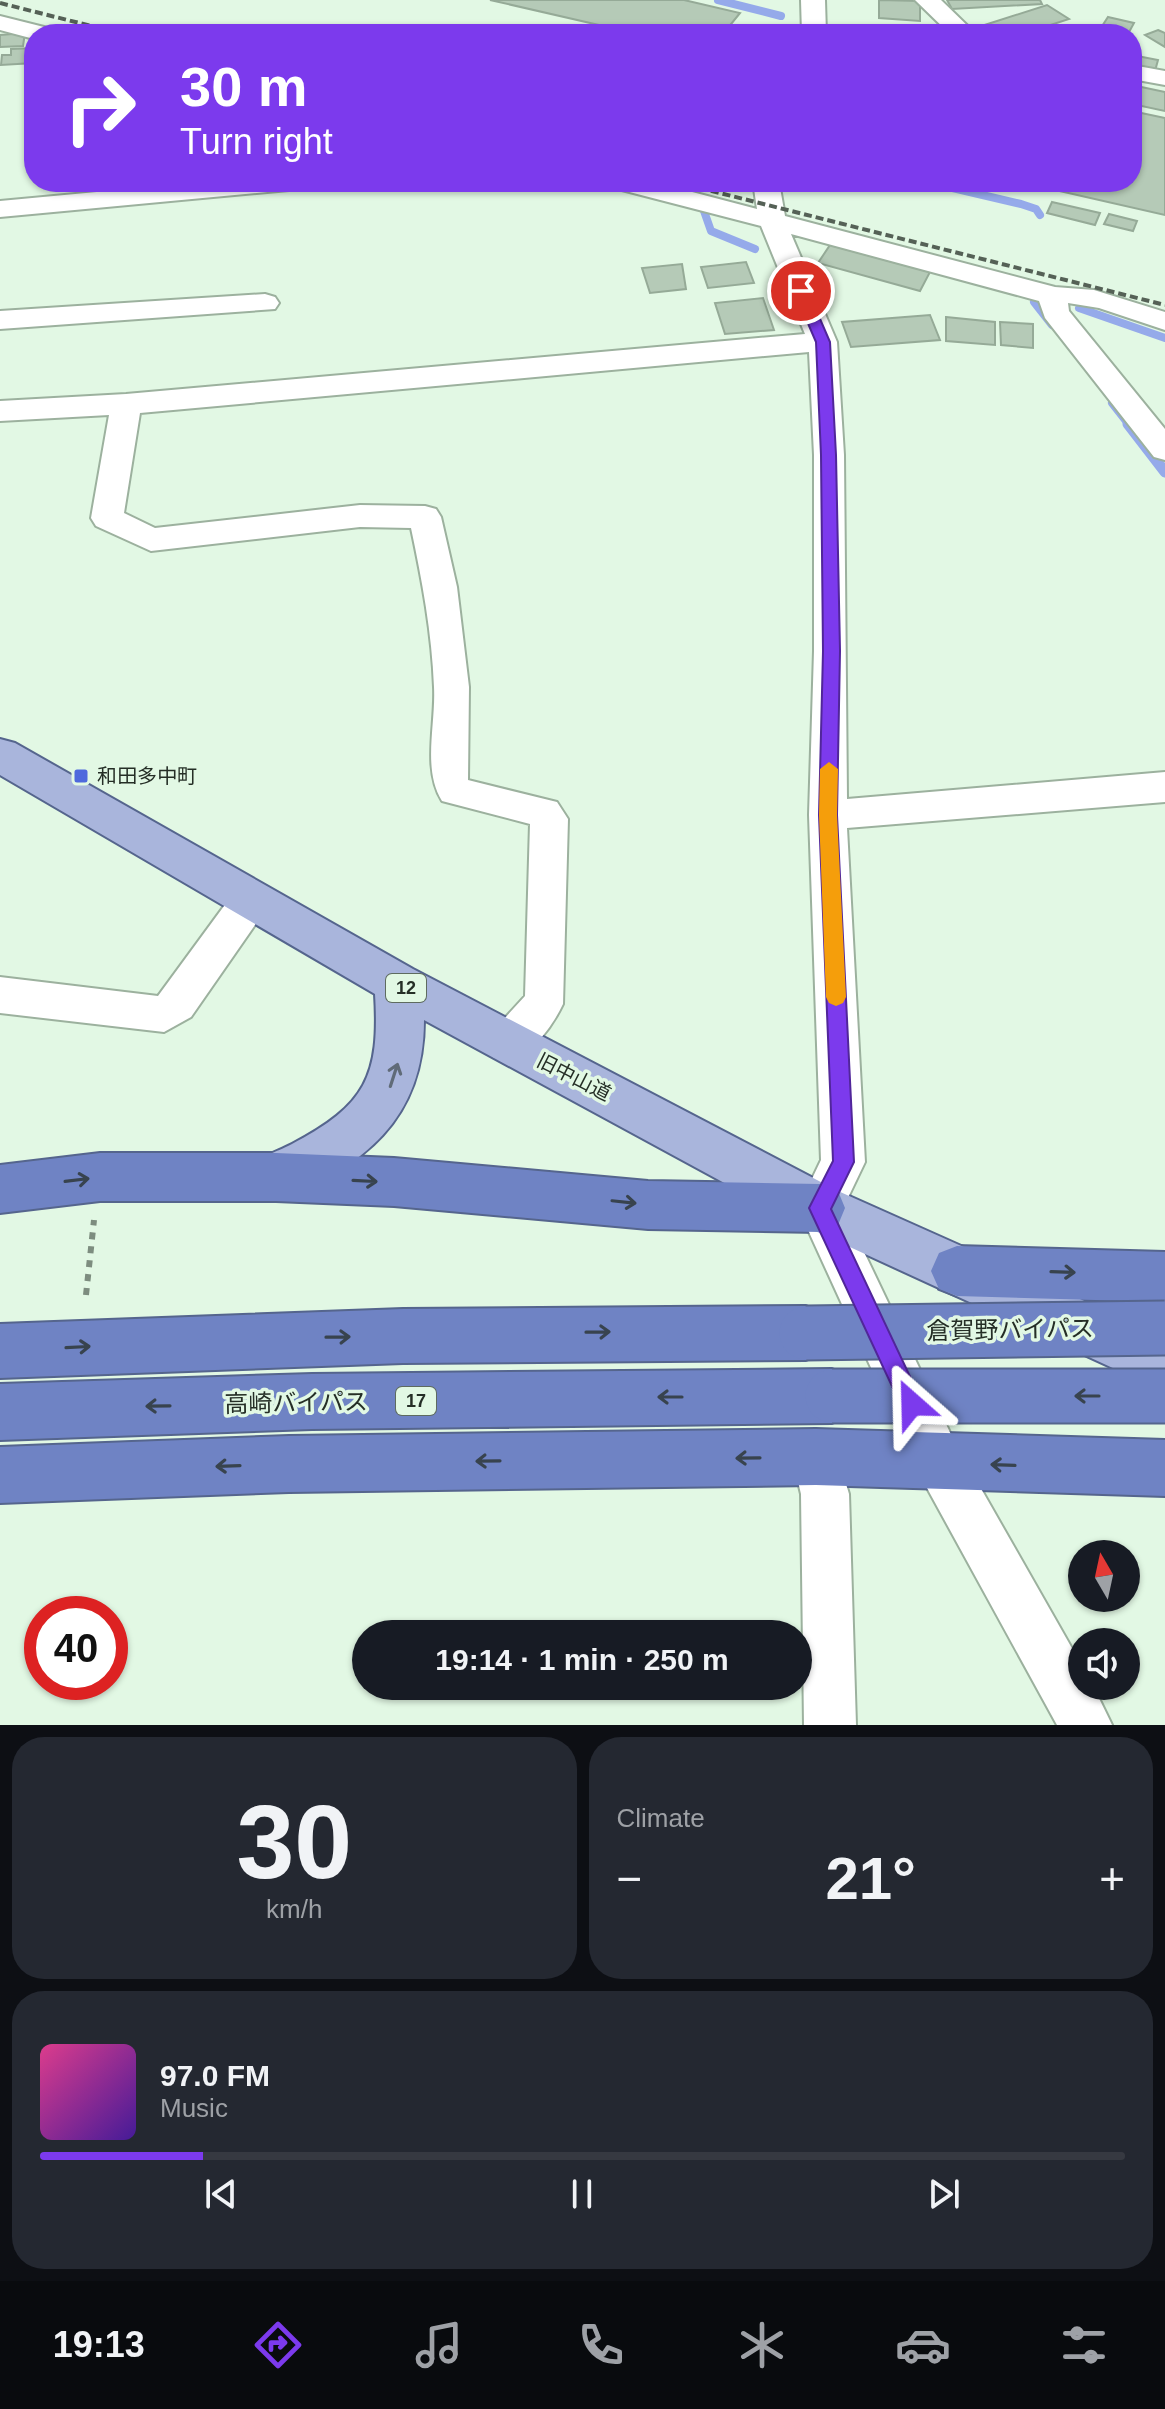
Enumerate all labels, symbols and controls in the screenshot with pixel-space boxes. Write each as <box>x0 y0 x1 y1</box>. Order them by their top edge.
text: 30 m <box>180 55 308 118</box>
icon: right <box>48 56 152 160</box>
text: Turn right <box>180 121 333 162</box>
pin <box>767 257 835 325</box>
icon: arrive <box>779 269 823 313</box>
place label: 和田多中町 <box>97 765 197 787</box>
marker: 和田多中町 <box>72 767 90 785</box>
road number: 12 <box>386 974 426 1002</box>
street label: 旧中山道 <box>533 1049 615 1105</box>
one-way arrow <box>388 1063 402 1088</box>
one-way arrow <box>64 1172 90 1187</box>
one-way arrow <box>351 1173 378 1188</box>
one-way arrow <box>610 1195 637 1210</box>
one-way arrow <box>1049 1264 1076 1279</box>
street label: 倉賀野バイパス <box>926 1315 1094 1344</box>
one-way arrow <box>584 1324 611 1339</box>
one-way arrow <box>324 1329 351 1345</box>
one-way arrow <box>64 1339 91 1354</box>
position arrow <box>870 1362 954 1446</box>
road number: 17 <box>396 1387 436 1415</box>
street label: 高崎バイパス <box>224 1388 368 1417</box>
one-way arrow <box>1074 1388 1101 1404</box>
one-way arrow <box>657 1389 684 1404</box>
one-way arrow <box>145 1398 172 1413</box>
one-way arrow <box>735 1450 762 1466</box>
one-way arrow <box>475 1453 502 1469</box>
one-way arrow <box>990 1457 1017 1472</box>
one-way arrow <box>215 1459 242 1474</box>
north arrow <box>1068 1540 1140 1612</box>
map controls <box>1068 1540 1140 1700</box>
speed limit sign: 40 <box>24 1596 128 1700</box>
button: sound <box>1068 1628 1140 1700</box>
text: 19:14 · 1 min · 250 m <box>435 1643 729 1676</box>
text: 30 <box>236 1784 352 1900</box>
text: Climate <box>617 1803 705 1833</box>
text: 21° <box>825 1845 916 1912</box>
text: − <box>617 1854 642 1903</box>
text: + <box>1099 1854 1125 1903</box>
text: km/h <box>266 1894 322 1924</box>
text: 97.0 FM <box>160 2059 270 2092</box>
text: Music <box>160 2093 228 2123</box>
icon: previous <box>199 2172 243 2216</box>
icon: pause <box>560 2172 604 2216</box>
icon: next <box>922 2172 966 2216</box>
icon: directions <box>250 2317 306 2373</box>
icon: music <box>411 2317 467 2373</box>
icon: phone <box>573 2317 629 2373</box>
icon: climate <box>734 2317 790 2373</box>
icon: car <box>895 2317 951 2373</box>
icon: filters <box>1056 2317 1112 2373</box>
text: 19:13 <box>53 2324 145 2365</box>

